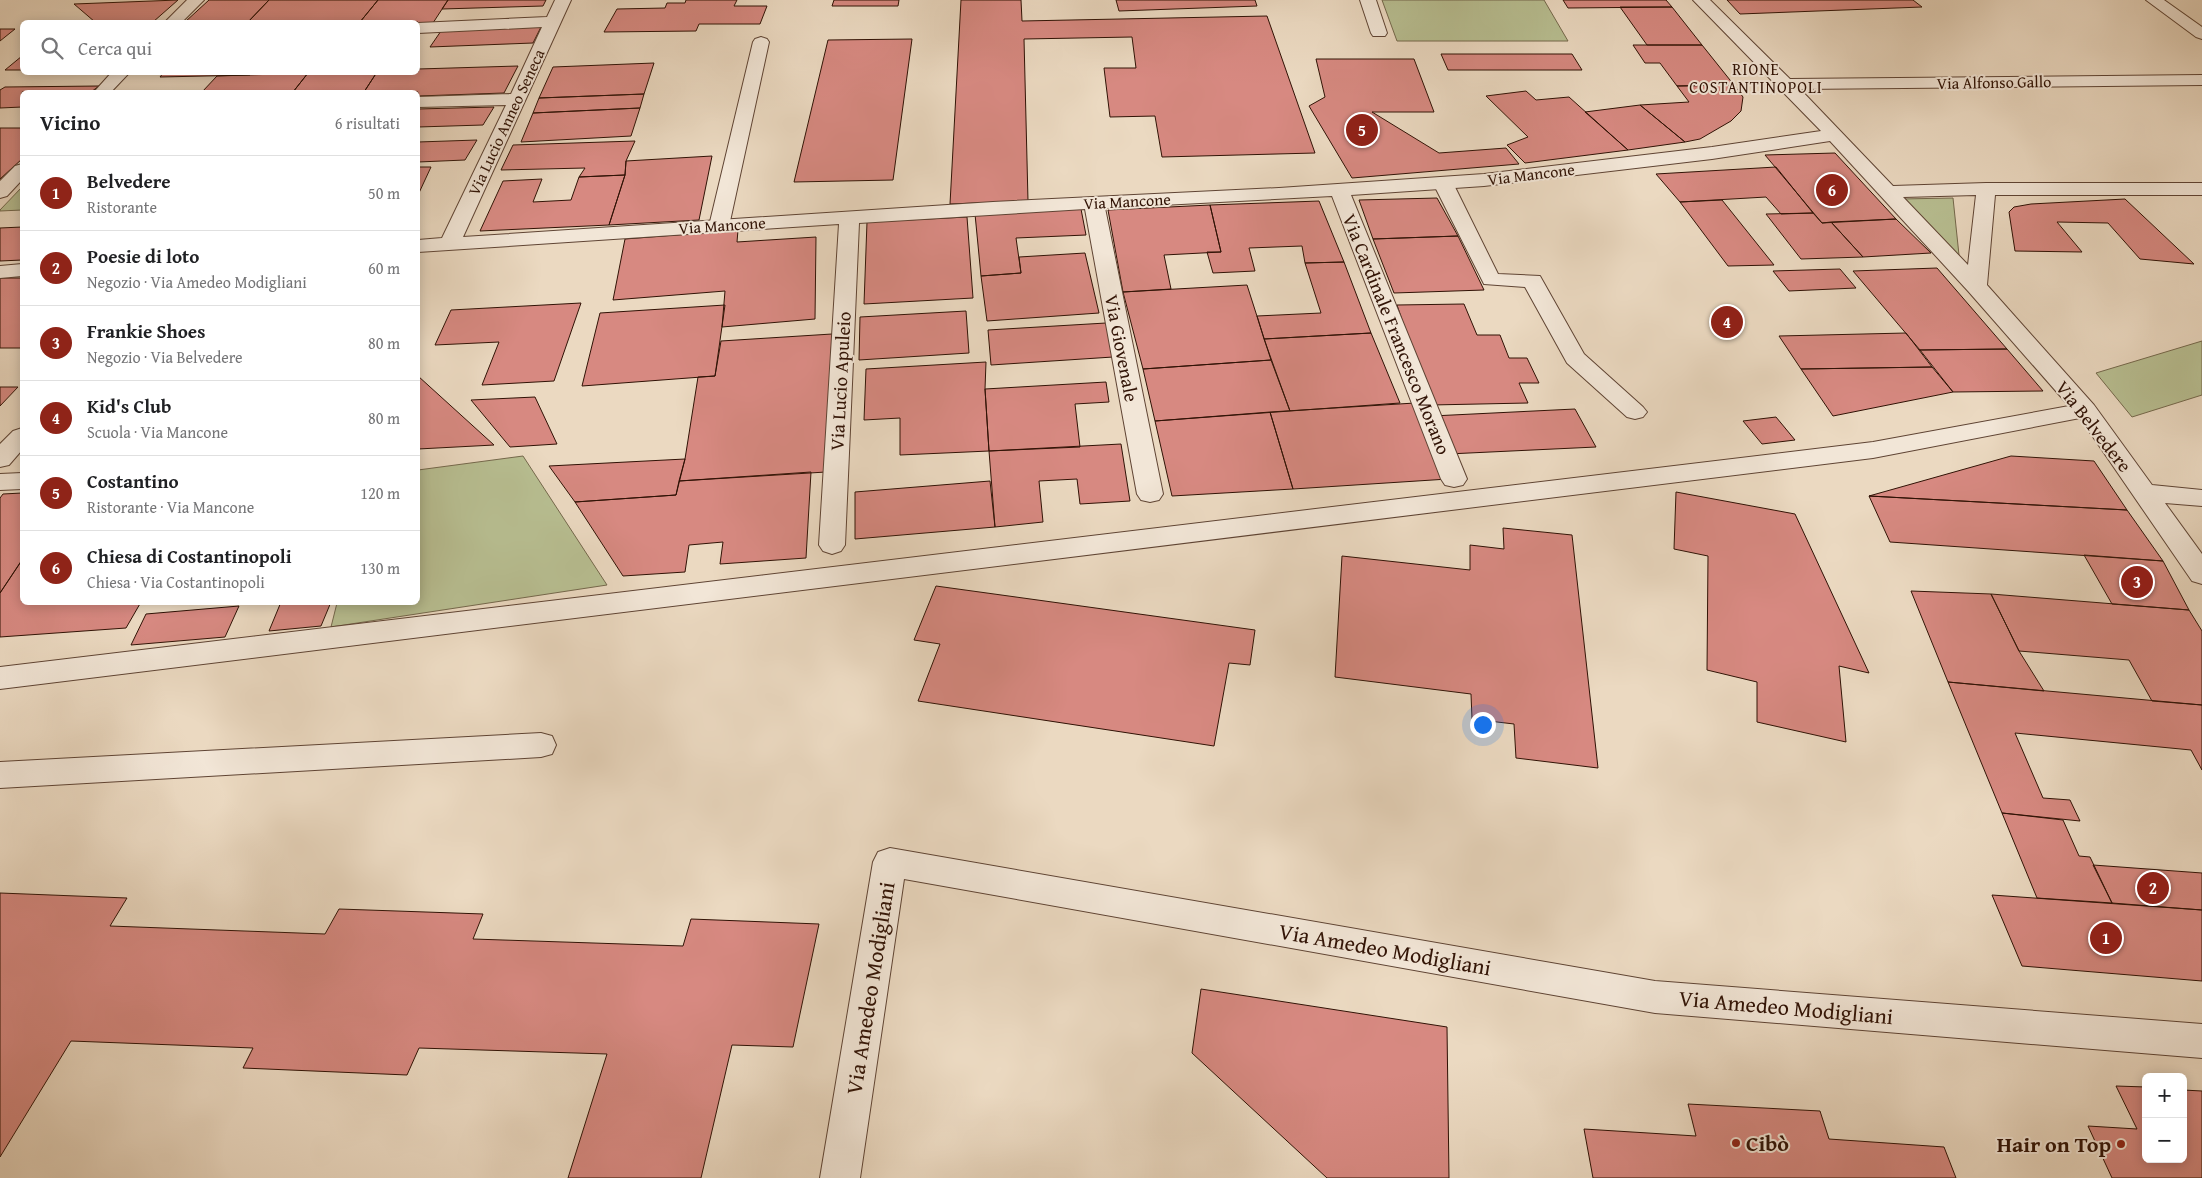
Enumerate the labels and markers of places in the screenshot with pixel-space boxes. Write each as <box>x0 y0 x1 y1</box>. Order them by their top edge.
pin: 5 <box>1346 111 1378 149</box>
pin: 6 <box>1816 171 1848 209</box>
pin: 4 <box>1711 303 1743 341</box>
pin: 3 <box>2121 563 2153 601</box>
pin: 2 <box>2137 869 2169 907</box>
pin: 1 <box>2090 919 2122 957</box>
place label: Cibò <box>1746 1127 1789 1159</box>
place label: Hair on Top <box>1997 1128 2111 1160</box>
marker: Cibò <box>1730 1137 1742 1149</box>
marker: Hair on Top <box>2115 1138 2127 1150</box>

